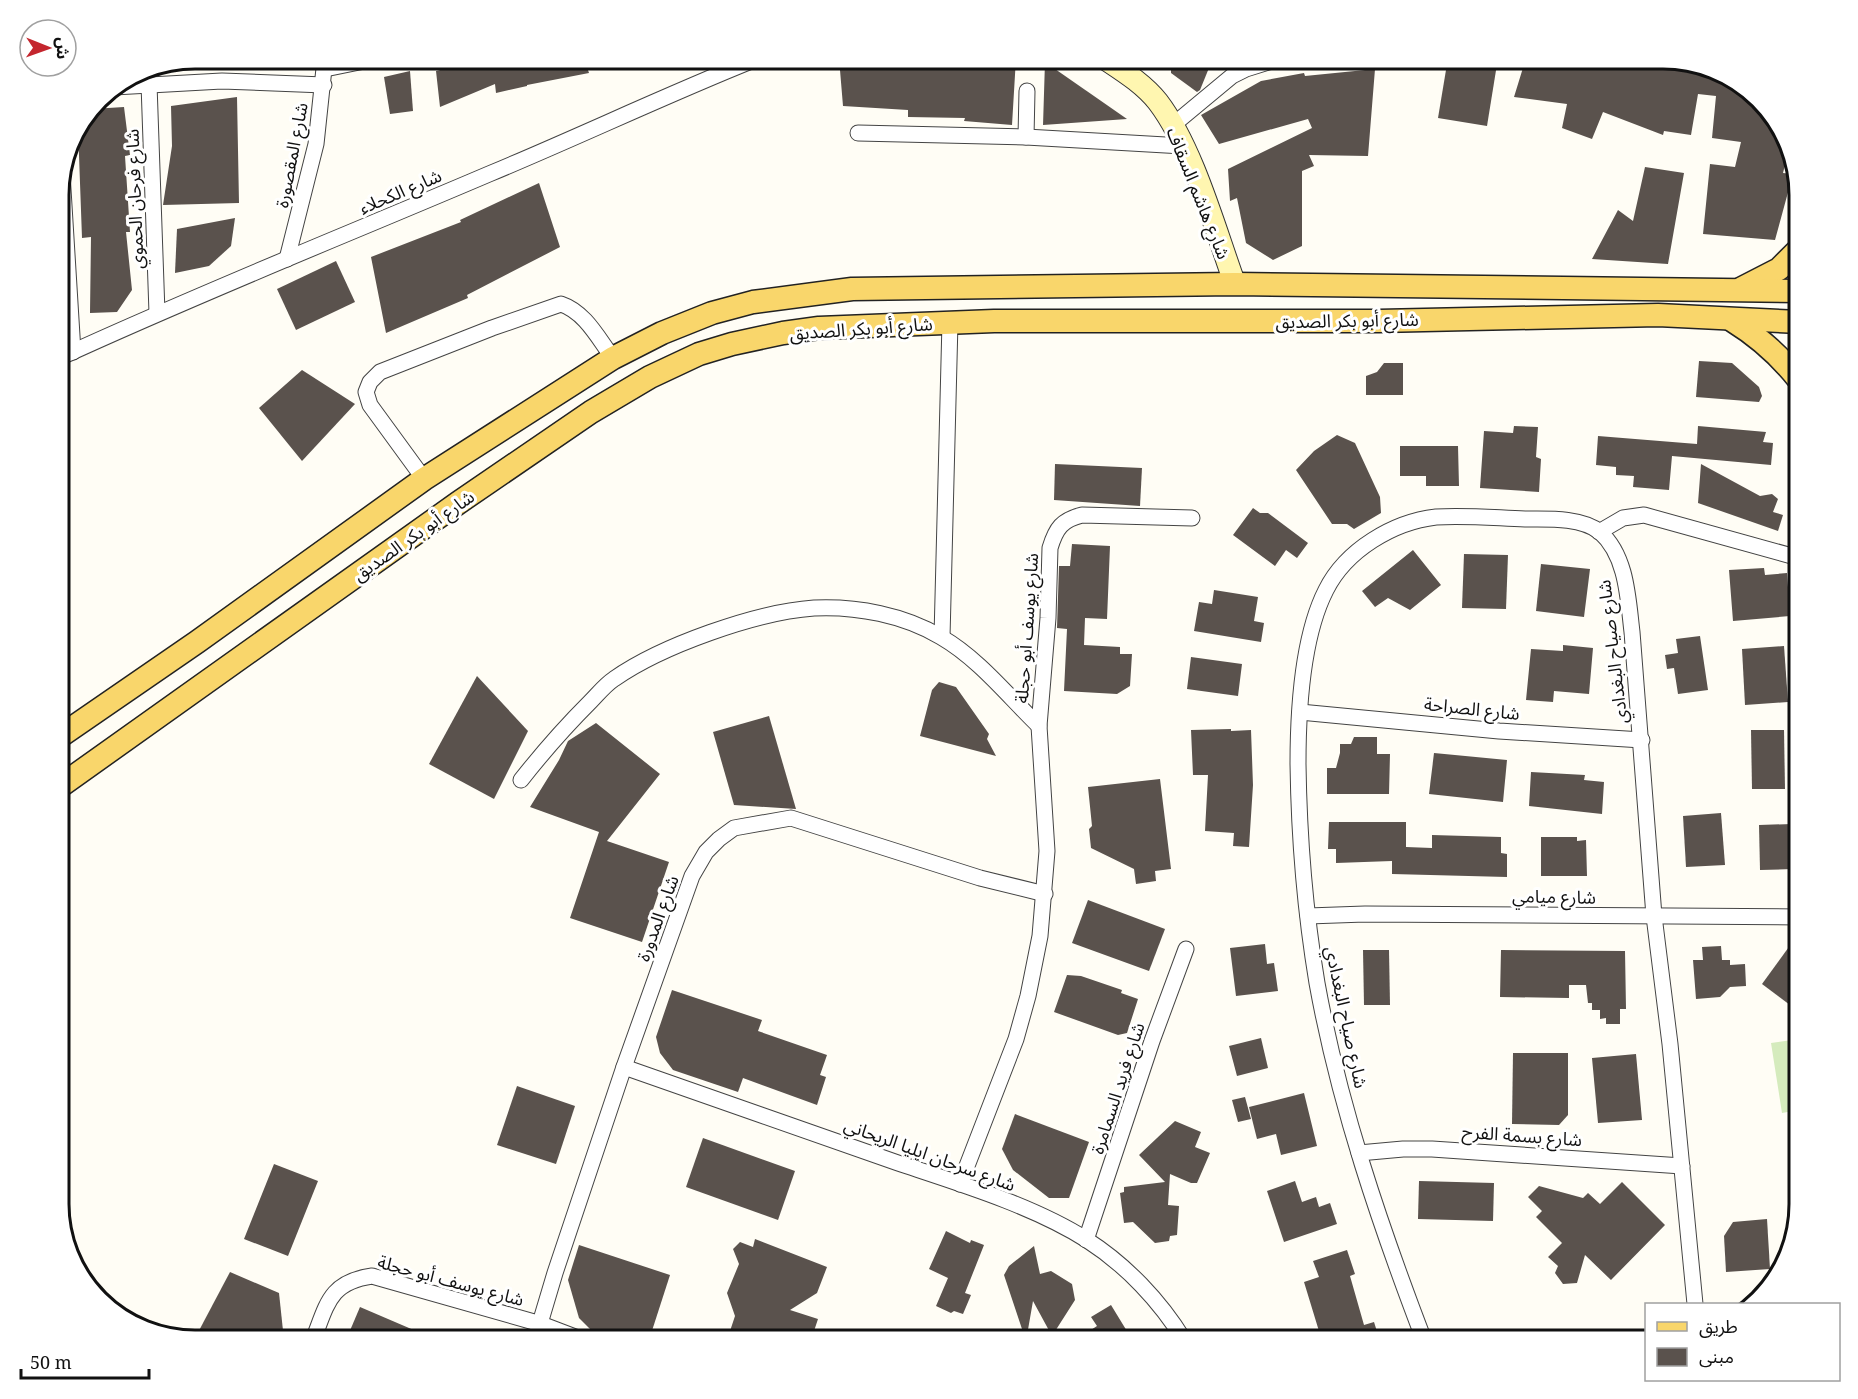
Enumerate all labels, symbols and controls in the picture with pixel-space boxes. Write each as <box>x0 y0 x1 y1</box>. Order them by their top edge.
north arrow <box>18 18 78 78</box>
text: ش <box>52 37 74 59</box>
street label: شارع المقصورة <box>269 100 316 210</box>
street label: شارع هاشم السقاف <box>1159 123 1236 264</box>
street label: شارع فرحان الحموي <box>120 128 151 269</box>
street label: شارع الكحلاء <box>355 163 446 222</box>
street label: شارع أبو بكر الصديق <box>1275 307 1419 336</box>
street label: شارع أبو بكر الصديق <box>789 311 934 348</box>
street label: شارع أبو بكر الصديق <box>347 484 480 588</box>
street label: شارع يوسف أبو حجلة <box>1009 552 1046 704</box>
street label: شارع صياح البغدادي <box>1591 578 1636 725</box>
street label: شارع الصراحة <box>1423 691 1521 728</box>
street label: شارع المدورة <box>630 872 686 965</box>
street label: شارع ميامي <box>1512 883 1596 912</box>
street label: شارع صياح البغدادي <box>1317 944 1374 1091</box>
street label: شارع فريد السمامرة <box>1084 1019 1152 1158</box>
street label: شارع سرحان ايليا الريحاني <box>840 1112 1019 1199</box>
street label: شارع بسمة الفرح <box>1461 1119 1583 1154</box>
street label: شارع يوسف أبو حجلة <box>374 1249 527 1314</box>
legend <box>1645 1303 1840 1381</box>
text: طريق <box>1699 1314 1738 1338</box>
scale bar <box>21 1342 148 1380</box>
text: مبنى <box>1699 1344 1734 1368</box>
text: 50 m <box>30 1350 72 1374</box>

